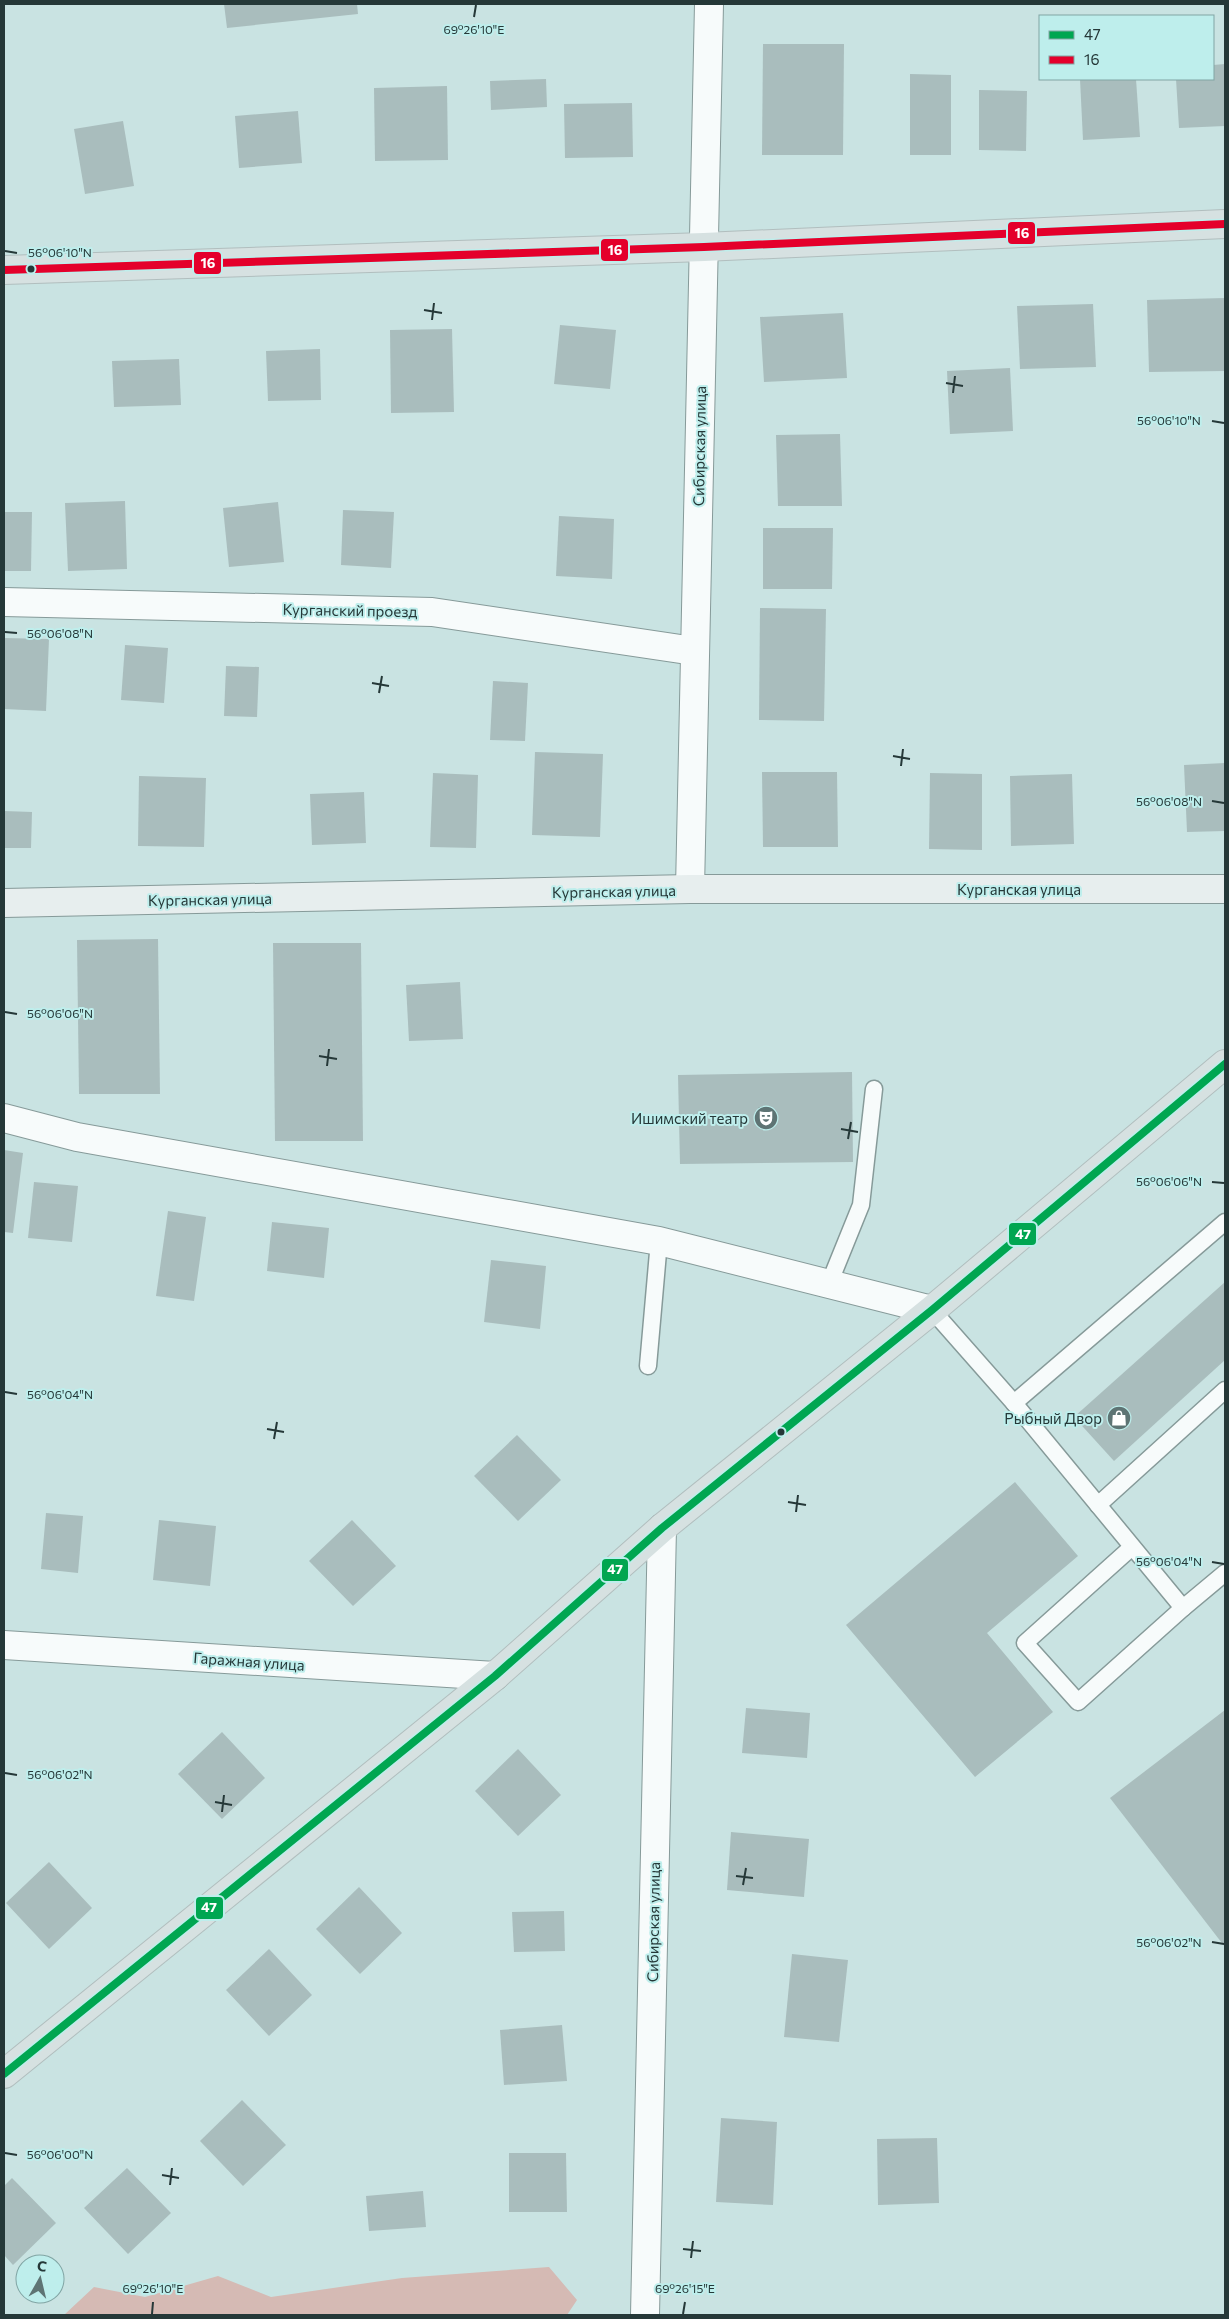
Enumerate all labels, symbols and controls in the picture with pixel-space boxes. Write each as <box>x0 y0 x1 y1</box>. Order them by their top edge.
legend <box>1039 15 1214 80</box>
text: 69°26'10"E <box>444 22 504 36</box>
text: 47 <box>1084 25 1101 43</box>
text: 16 <box>1084 50 1100 68</box>
line badge: 16 <box>1007 221 1036 245</box>
text: 16 <box>1015 224 1030 241</box>
line badge: 16 <box>600 238 629 262</box>
text: 16 <box>608 241 623 258</box>
text: 56°06'10"N <box>28 245 92 259</box>
line badge: 16 <box>193 251 222 275</box>
text: 16 <box>201 254 216 271</box>
unlabelled marker <box>26 264 36 274</box>
street label: Сибирская улица <box>689 386 709 506</box>
text: 56°06'10"N <box>1137 413 1201 427</box>
street label: Курганский проезд <box>282 600 418 620</box>
text: 56°06'08"N <box>27 626 93 640</box>
text: 56°06'08"N <box>1136 794 1202 808</box>
street label: Курганская улица <box>957 880 1081 898</box>
street label: Курганская улица <box>552 881 676 901</box>
street label: Курганская улица <box>148 889 272 909</box>
text: 56°06'06"N <box>27 1006 93 1020</box>
theatre icon: Ишимский театр <box>753 1105 779 1131</box>
place label: Ишимский театр <box>631 1109 748 1127</box>
text: 56°06'06"N <box>1136 1174 1202 1188</box>
line badge: 47 <box>1008 1222 1037 1246</box>
text: 47 <box>1015 1225 1031 1242</box>
text: 56°06'04"N <box>27 1387 93 1401</box>
shop icon: Рыбный Двор <box>1106 1405 1132 1431</box>
place label: Рыбный Двор <box>1004 1409 1102 1427</box>
unlabelled marker <box>776 1427 786 1437</box>
text: 56°06'04"N <box>1136 1554 1202 1568</box>
line badge: 47 <box>601 1558 629 1582</box>
text: 47 <box>607 1560 623 1577</box>
street label: Гаражная улица <box>193 1648 305 1674</box>
text: 56°06'02"N <box>27 1767 93 1781</box>
street label: Сибирская улица <box>643 1862 663 1982</box>
line badge: 47 <box>195 1896 224 1920</box>
text: 47 <box>201 1898 217 1915</box>
text: 56°06'02"N <box>1136 1935 1202 1949</box>
text: 56°06'00"N <box>27 2147 93 2161</box>
north arrow <box>15 2254 65 2304</box>
text: С <box>36 2257 48 2275</box>
text: 69°26'10"E <box>123 2281 183 2295</box>
text: 69°26'15"E <box>655 2281 715 2295</box>

